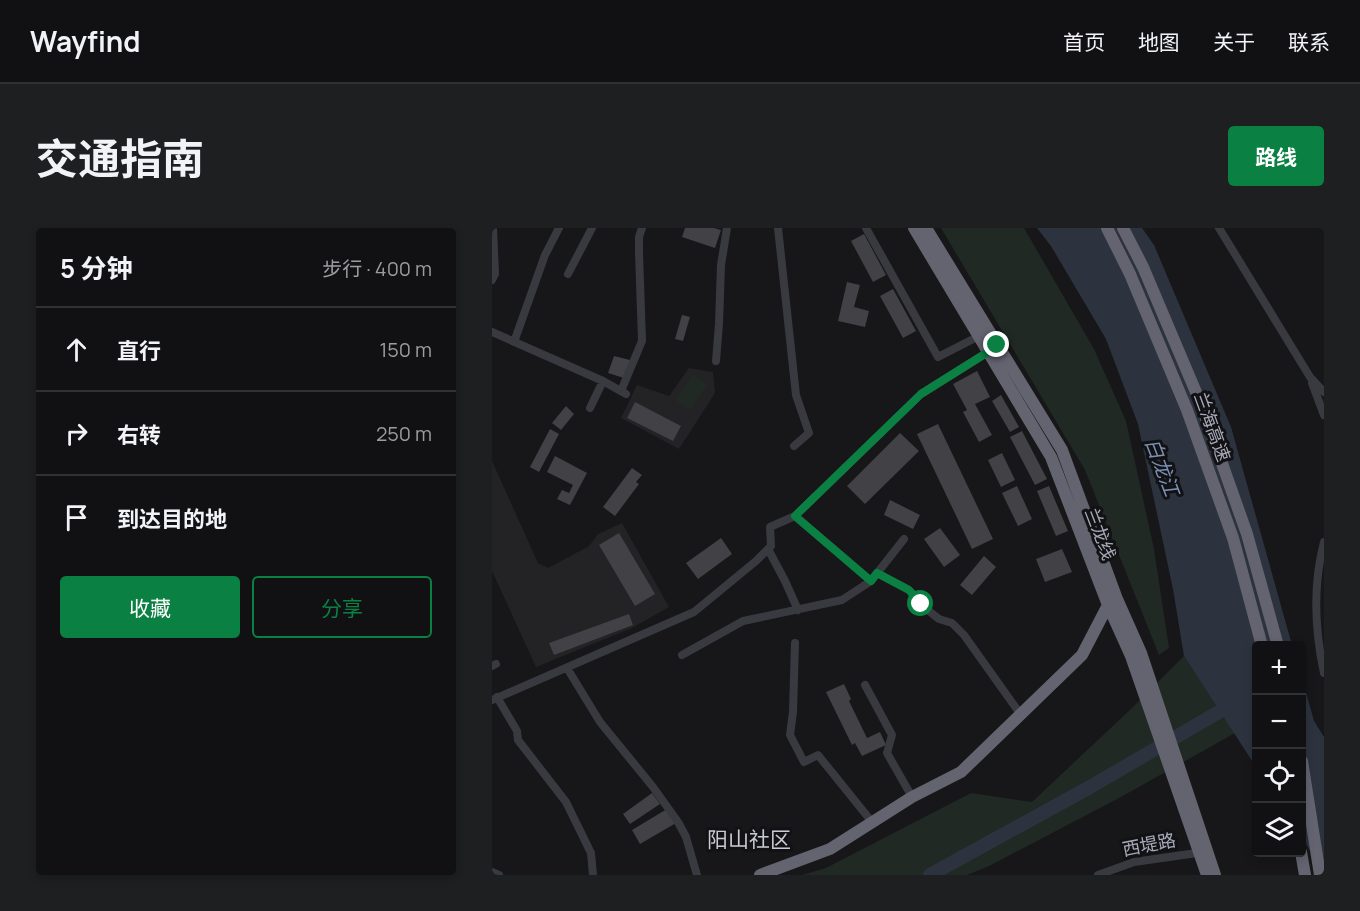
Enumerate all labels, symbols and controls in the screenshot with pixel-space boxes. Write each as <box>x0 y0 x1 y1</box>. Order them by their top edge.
text: Wayfind <box>30 22 140 60</box>
text: 首页 <box>1063 28 1105 56</box>
text: 地图 <box>1138 28 1180 56</box>
text: 关于 <box>1213 28 1255 56</box>
text: 联系 <box>1288 28 1330 56</box>
button: 路线 <box>1228 126 1324 186</box>
text: 交通指南 <box>36 129 204 187</box>
text: 5 分钟 <box>60 250 132 286</box>
text: 步行 · 400 m <box>322 255 432 282</box>
route end <box>983 331 1009 357</box>
icon: ahead <box>60 333 93 366</box>
text: 直行 <box>117 336 161 366</box>
text: 150 m <box>379 336 432 363</box>
street label: 兰海高速 <box>1189 389 1237 465</box>
icon: right <box>60 417 93 450</box>
text: 右转 <box>117 420 161 450</box>
text: 250 m <box>376 420 432 447</box>
water label: 白龙江 <box>1139 434 1187 502</box>
icon: arrive <box>60 501 93 534</box>
text: 到达目的地 <box>117 504 227 534</box>
street label: 兰龙线 <box>1080 504 1122 563</box>
button: 收藏 <box>60 576 240 638</box>
button: 分享 <box>252 576 432 638</box>
route start <box>907 590 933 616</box>
map controls <box>1252 641 1306 857</box>
button: + <box>1252 641 1306 695</box>
button: − <box>1252 695 1306 749</box>
button: locate <box>1252 749 1306 803</box>
button: layers <box>1252 803 1306 857</box>
district label: 阳山社区 <box>707 825 791 853</box>
street label: 西堤路 <box>1120 827 1178 861</box>

